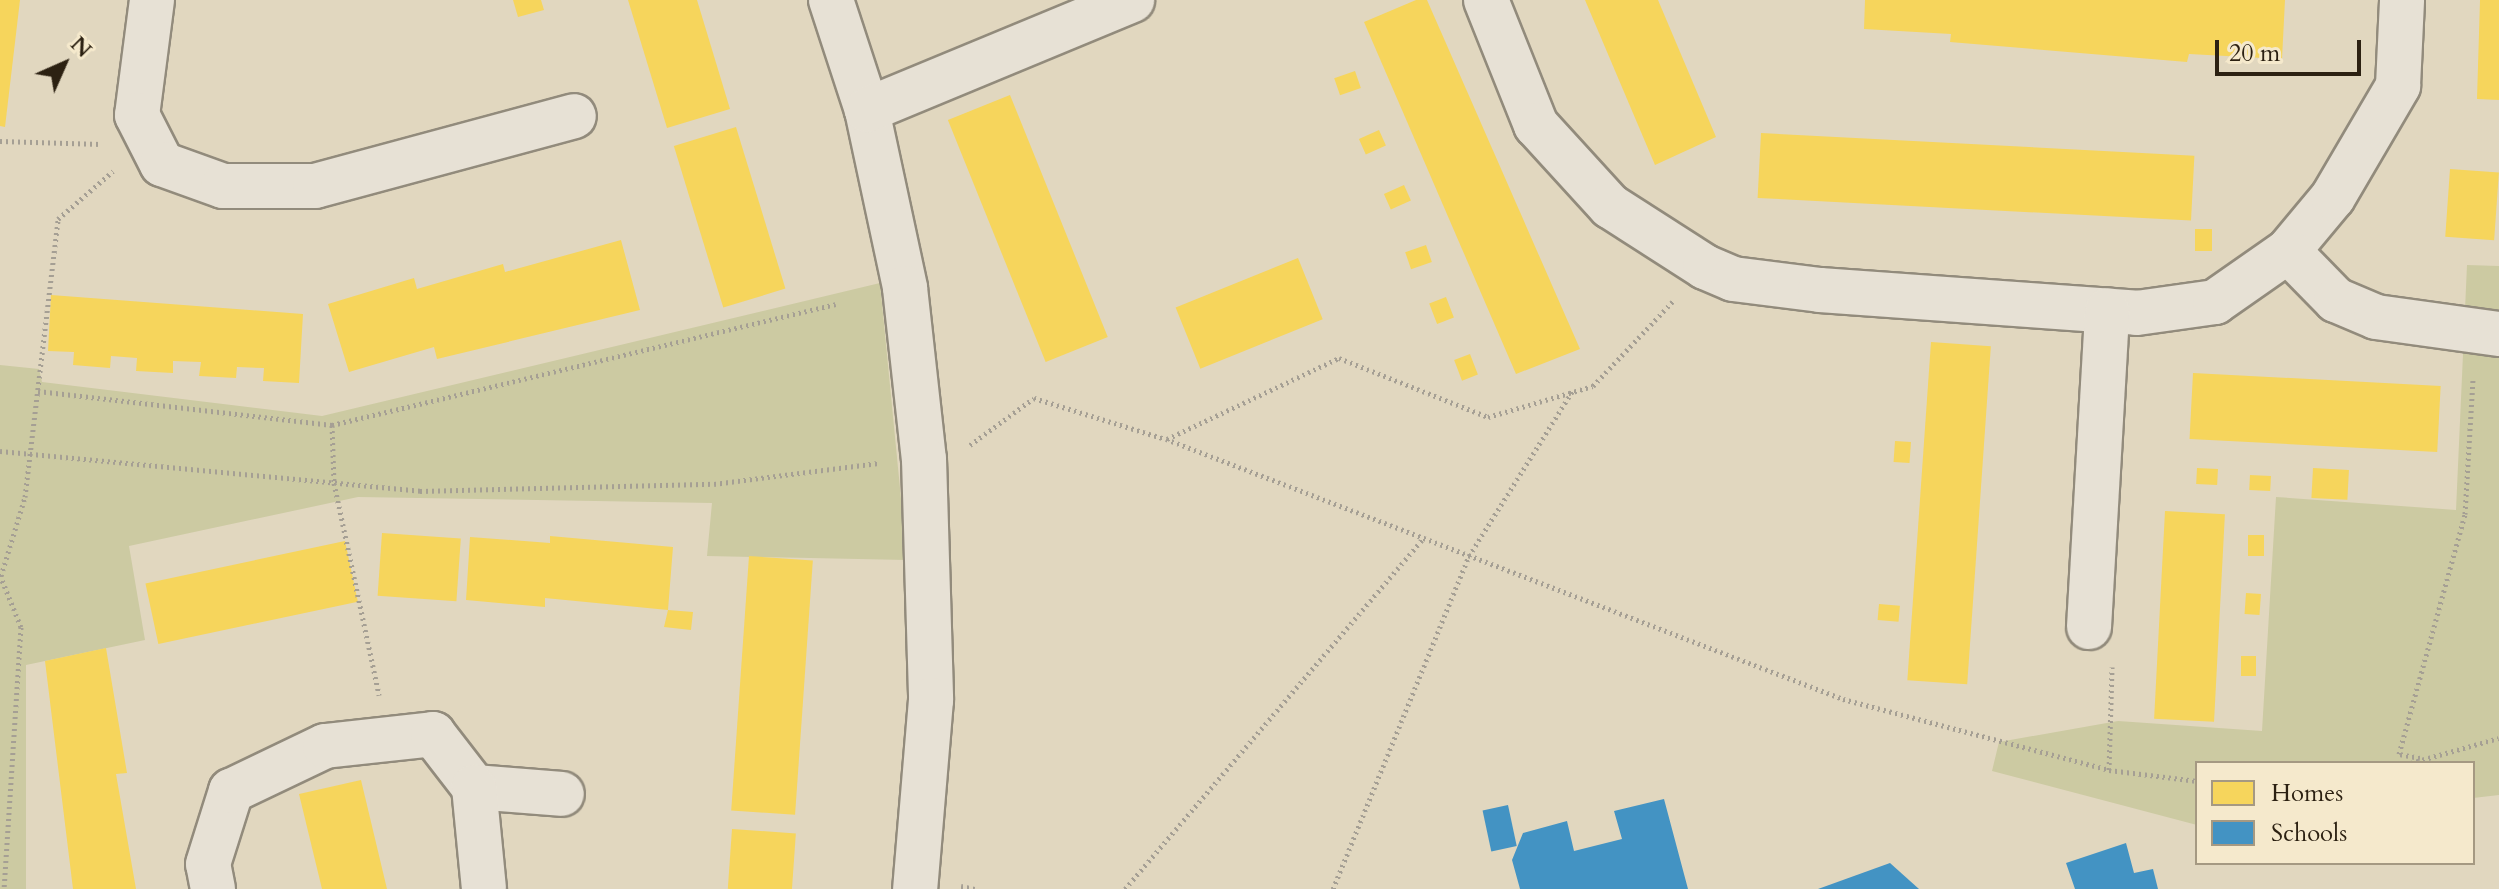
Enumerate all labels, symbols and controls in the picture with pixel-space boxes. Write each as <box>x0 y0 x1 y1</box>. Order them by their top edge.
north arrow <box>24 24 104 104</box>
scale bar <box>2219 24 2365 74</box>
text: N <box>64 30 98 64</box>
text: 20 m <box>2229 37 2280 70</box>
legend <box>2195 761 2475 865</box>
text: Homes <box>2271 777 2343 810</box>
text: Schools <box>2271 817 2347 850</box>

